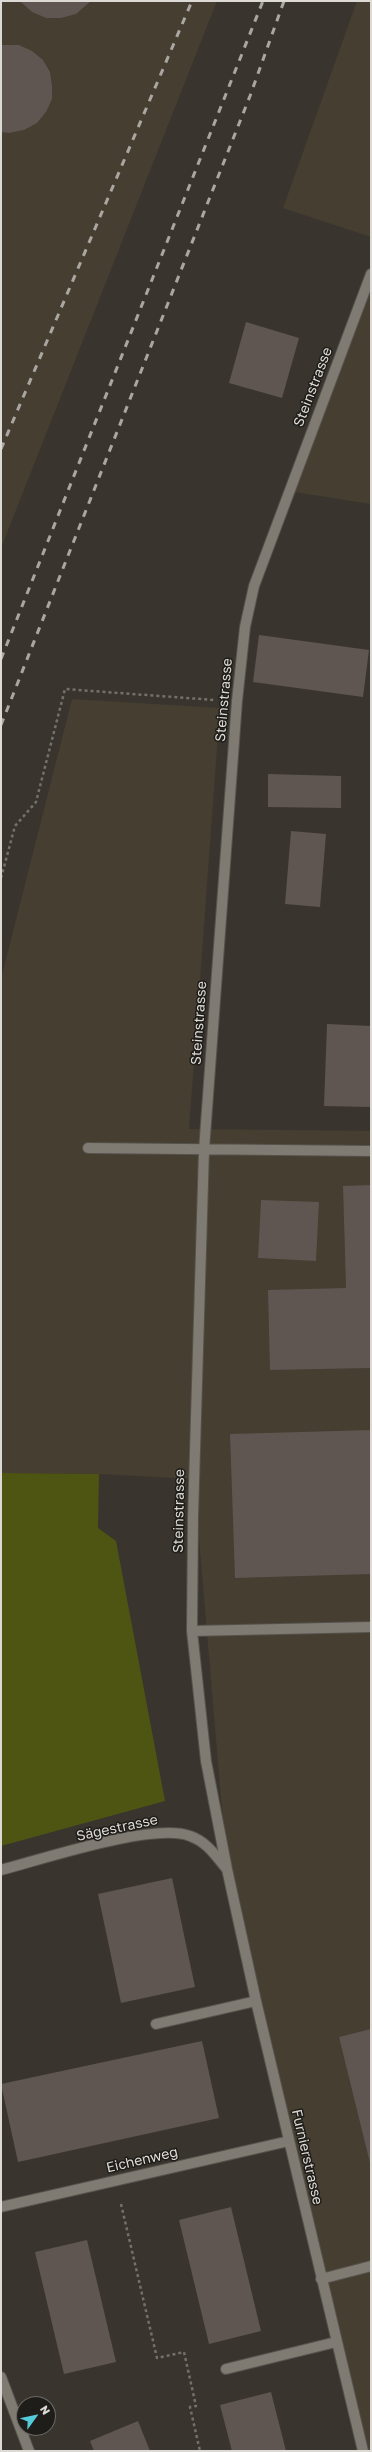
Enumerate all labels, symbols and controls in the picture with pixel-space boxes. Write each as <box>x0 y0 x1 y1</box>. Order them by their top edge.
street label: Steinstrasse <box>290 345 336 429</box>
street label: Steinstrasse <box>212 657 236 743</box>
street label: Steinstrasse <box>188 981 210 1065</box>
street label: Steinstrasse <box>170 1469 188 1553</box>
street label: Sägestrasse <box>75 1811 159 1845</box>
street label: Furnierstrasse <box>288 2108 326 2206</box>
street label: Eichenweg <box>105 2144 179 2176</box>
north arrow <box>16 2396 56 2436</box>
text: N <box>38 2403 53 2417</box>

